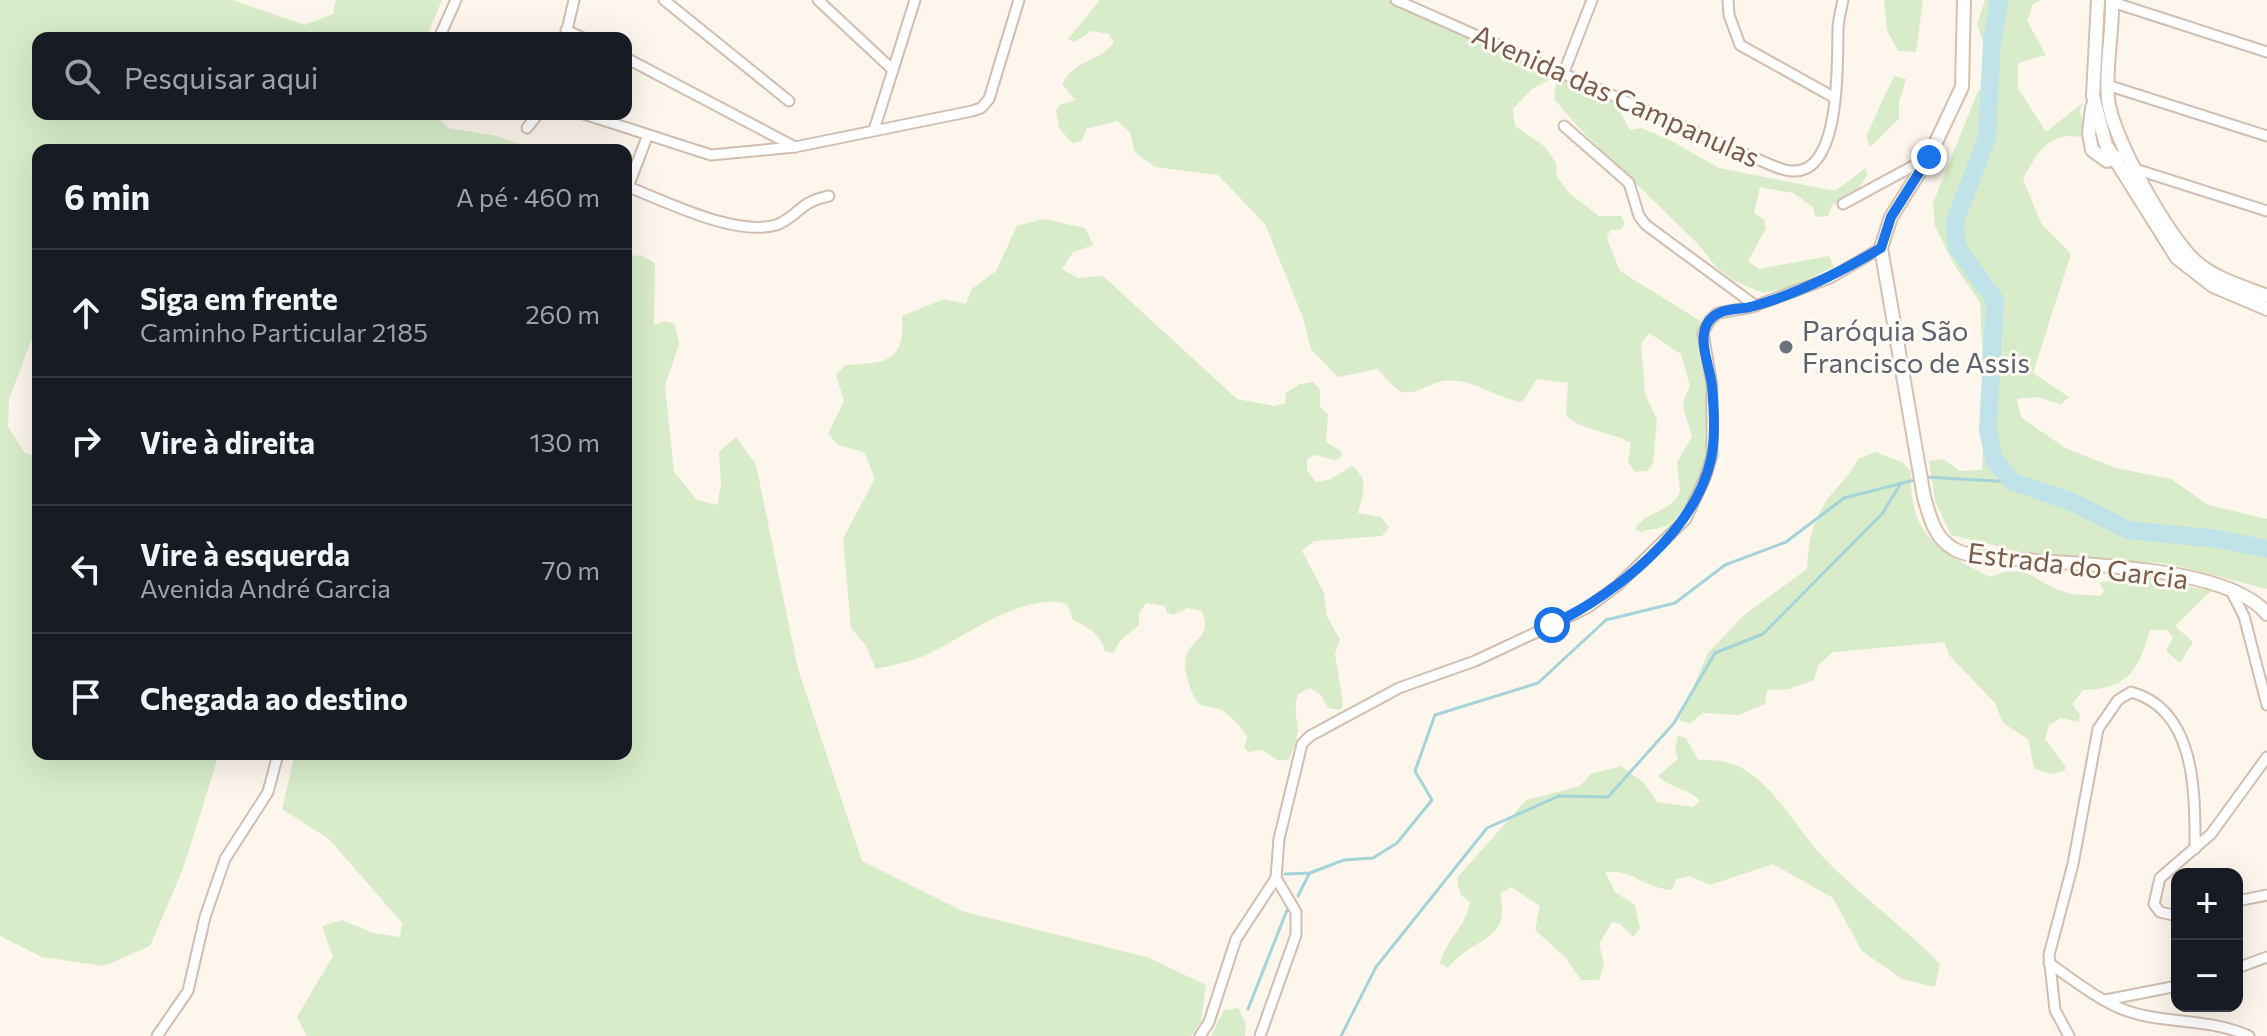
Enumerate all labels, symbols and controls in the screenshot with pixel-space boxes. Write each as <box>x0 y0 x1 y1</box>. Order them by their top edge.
street label: Avenida das Campanulas <box>1468 16 1765 174</box>
search box <box>32 32 632 120</box>
icon: search <box>60 54 104 98</box>
text: Pesquisar aqui <box>124 58 319 95</box>
route end <box>1911 139 1947 175</box>
text: 6 min <box>64 175 150 217</box>
text: A pé · 460 m <box>456 181 600 212</box>
text: Siga em frente <box>140 279 338 316</box>
icon: ahead <box>64 291 108 335</box>
text: 260 m <box>525 298 600 329</box>
place label: Paróquia São Francisco de Assis <box>1802 313 2030 379</box>
text: Caminho Particular 2185 <box>140 316 428 347</box>
marker: Paróquia São Francisco de Assis <box>1777 338 1795 356</box>
icon: right <box>64 419 108 463</box>
text: Vire à direita <box>140 423 315 460</box>
text: 130 m <box>529 426 600 457</box>
text: Vire à esquerda <box>140 535 350 572</box>
street label: Estrada do Garcia <box>1966 535 2190 595</box>
icon: left <box>64 547 108 591</box>
text: 70 m <box>542 554 600 585</box>
text: Avenida André Garcia <box>140 572 391 603</box>
route start <box>1534 607 1570 643</box>
icon: arrive <box>64 675 108 719</box>
text: Chegada ao destino <box>140 679 408 716</box>
map controls <box>2171 868 2243 1012</box>
button: + <box>2171 868 2243 940</box>
button: − <box>2171 940 2243 1012</box>

